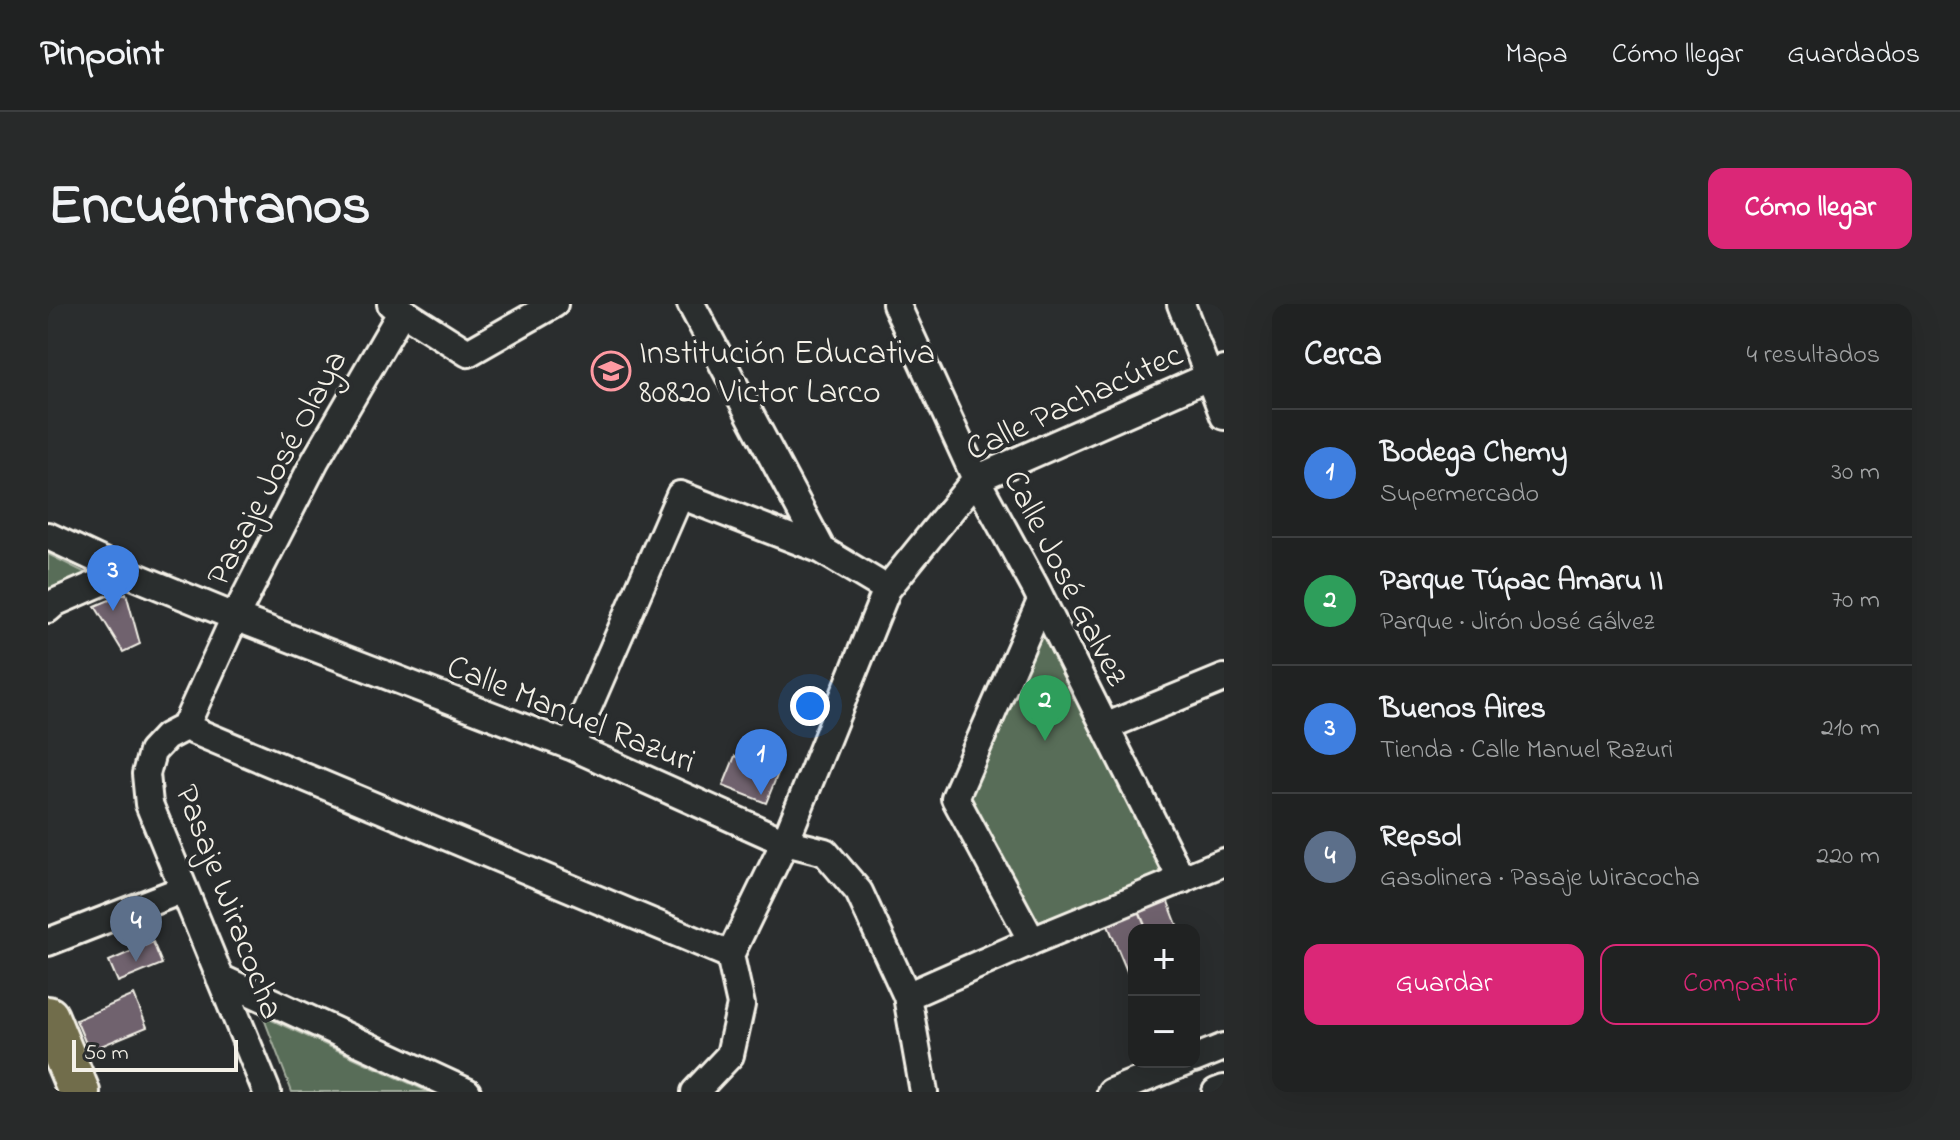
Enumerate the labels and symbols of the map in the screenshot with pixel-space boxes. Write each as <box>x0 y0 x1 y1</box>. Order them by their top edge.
place label: Institución Educativa 80820 Victor Larco <box>639 330 935 419</box>
street label: Calle Pachacútec <box>958 331 1192 476</box>
street label: Pasaje José Olaya <box>195 342 362 596</box>
school or university icon: Institución Educativa 80820 Victor Larco <box>590 350 632 392</box>
street label: Calle José Galvez <box>988 462 1141 696</box>
pin: 3 <box>87 545 139 611</box>
street label: Calle Manuel Razuri <box>439 643 702 788</box>
pin: 2 <box>1019 675 1071 741</box>
your location <box>790 686 830 726</box>
pin: 1 <box>735 729 787 795</box>
street label: Pasaje Wiracocha <box>160 778 295 1027</box>
pin: 4 <box>110 896 162 962</box>
scale bar <box>72 1036 238 1072</box>

